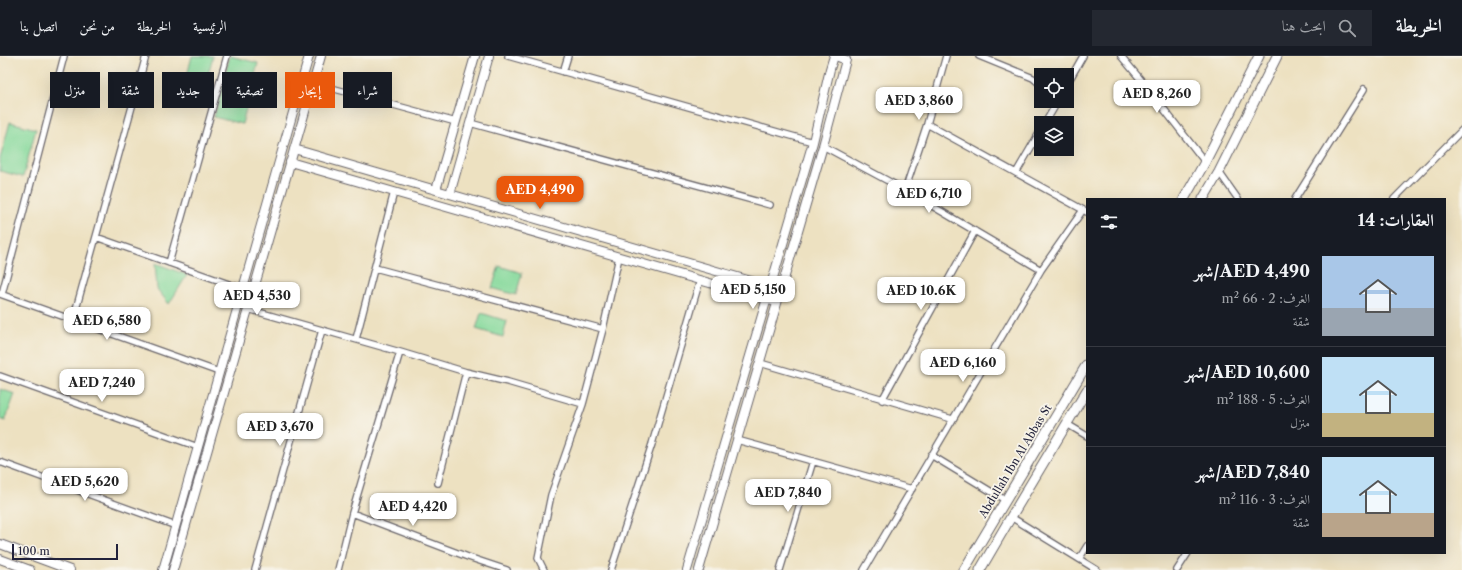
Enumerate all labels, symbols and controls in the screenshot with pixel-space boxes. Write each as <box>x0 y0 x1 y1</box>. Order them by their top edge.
search box <box>1092 10 1372 46</box>
text: الخريطة <box>1396 14 1442 37</box>
text: ابحث هنا <box>1282 16 1326 35</box>
text: اتصل بنا <box>20 17 58 35</box>
text: من نحن <box>80 17 115 35</box>
text: الخريطة <box>137 17 171 35</box>
text: الرئيسية <box>193 17 227 35</box>
icon: search <box>1336 17 1358 39</box>
map controls <box>1034 68 1074 156</box>
button: locate <box>1034 68 1074 108</box>
chip: منزل <box>50 72 100 108</box>
chip: شقة <box>108 72 154 108</box>
chip: جديد <box>162 72 214 108</box>
chip: تصفية <box>222 72 277 108</box>
chip: إيجار <box>285 72 335 108</box>
chip: شراء <box>343 72 392 108</box>
pin: AED 8,260 <box>1111 80 1203 114</box>
text: AED 8,260 <box>1122 85 1192 101</box>
pin: AED 3,860 <box>873 87 965 121</box>
text: AED 3,860 <box>885 92 953 108</box>
button: layers <box>1034 116 1074 156</box>
pin: AED 4,490 <box>494 176 586 210</box>
pin: AED 6,710 <box>883 180 975 214</box>
text: AED 4,490 <box>505 181 575 197</box>
text: AED 6,710 <box>896 185 962 201</box>
text: العقارات: 14 <box>1358 210 1434 230</box>
icon: filters <box>1098 211 1120 233</box>
text: AED 4,490/شهر <box>1194 261 1310 281</box>
icon: home <box>1354 272 1402 320</box>
pin: AED 5,150 <box>707 276 799 310</box>
pin: AED 10.6K <box>875 277 967 311</box>
text: AED 5,150 <box>720 281 786 297</box>
pin: AED 4,530 <box>211 282 303 316</box>
text: AED 10.6K <box>886 282 956 298</box>
text: AED 4,530 <box>223 287 291 303</box>
text: الغرف: 2 · 66 m² <box>1222 290 1310 306</box>
pin: AED 6,580 <box>61 307 153 341</box>
text: AED 6,580 <box>73 312 141 328</box>
text: شقة <box>1293 313 1310 329</box>
pin: AED 6,160 <box>917 349 1009 383</box>
text: AED 6,160 <box>929 354 997 370</box>
text: AED 10,600/شهر <box>1185 362 1310 382</box>
pin: AED 7,240 <box>56 369 148 403</box>
icon: home <box>1354 373 1402 421</box>
text: AED 7,240 <box>68 374 136 390</box>
text: الغرف: 5 · 188 m² <box>1216 391 1310 407</box>
street label: Abdullah Ibn Al Abbas St <box>975 402 1055 521</box>
pin: AED 3,670 <box>234 413 326 447</box>
text: منزل <box>1290 414 1310 430</box>
text: AED 3,670 <box>246 418 314 434</box>
text: AED 7,840/شهر <box>1196 462 1310 482</box>
pin: AED 5,620 <box>39 468 131 502</box>
text: AED 5,620 <box>51 473 119 489</box>
icon: home <box>1354 473 1402 521</box>
pin: AED 7,840 <box>742 479 834 513</box>
text: AED 7,840 <box>754 484 822 500</box>
text: الغرف: 3 · 116 m² <box>1219 491 1310 507</box>
pin: AED 4,420 <box>367 493 459 527</box>
text: AED 4,420 <box>379 498 447 514</box>
text: شقة <box>1293 514 1310 530</box>
scale bar <box>12 542 118 561</box>
text: 100 m <box>18 544 50 558</box>

